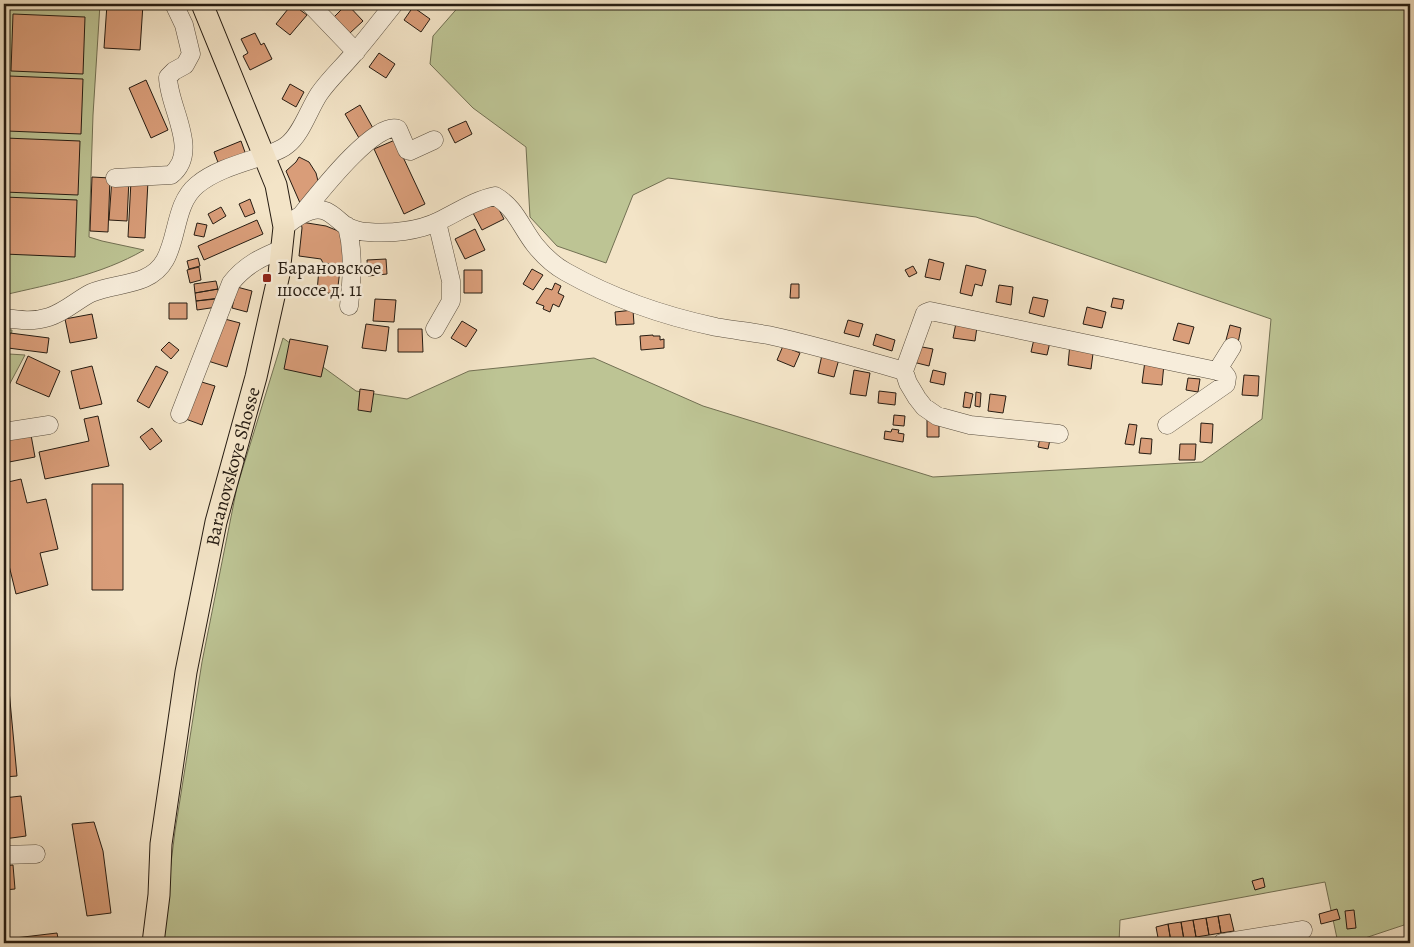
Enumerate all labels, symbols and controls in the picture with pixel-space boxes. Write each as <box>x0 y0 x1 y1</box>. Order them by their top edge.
place label: Барановское шоссе д. 11 <box>277 255 382 303</box>
marker: Барановское шоссе д. 11 <box>261 272 273 284</box>
street label: Baranovskoye Shosse <box>200 384 267 548</box>

